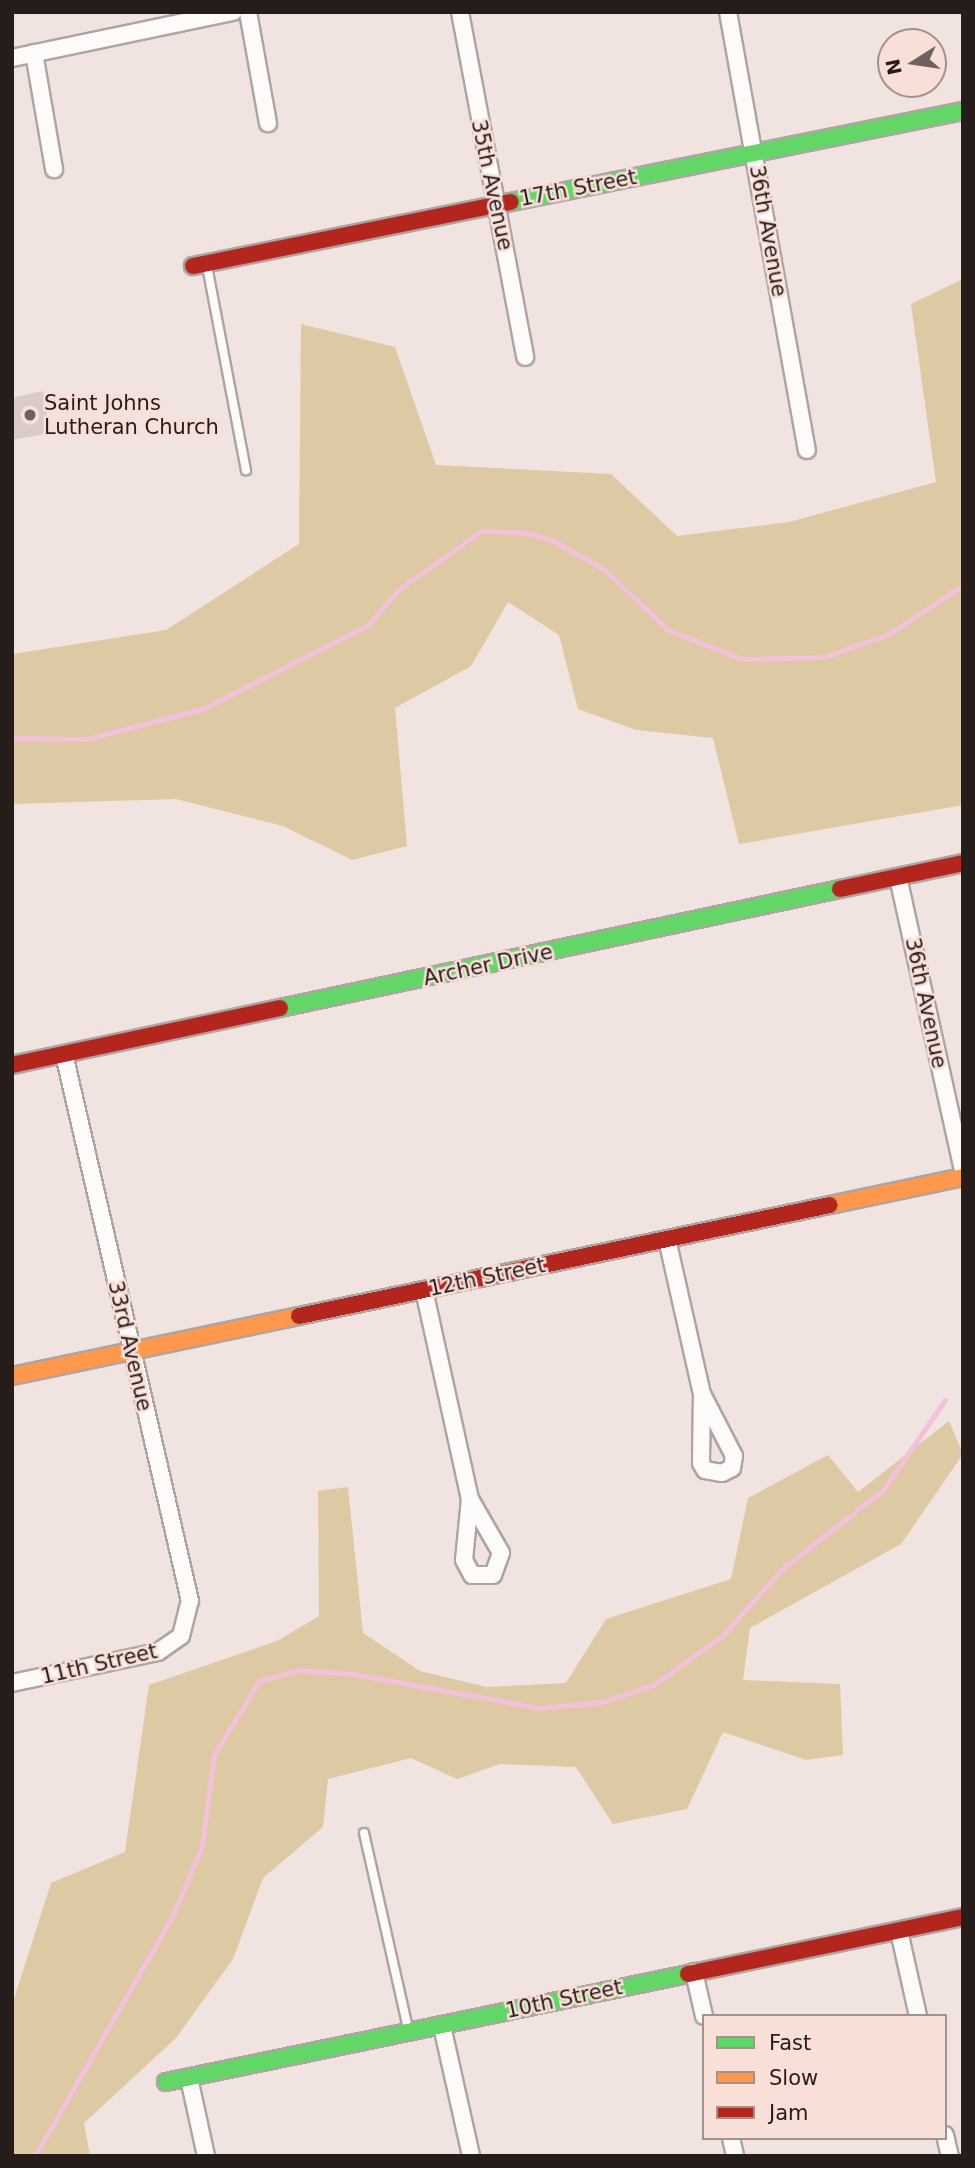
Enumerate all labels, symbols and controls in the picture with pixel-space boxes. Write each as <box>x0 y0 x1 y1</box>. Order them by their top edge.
north arrow <box>877 28 947 98</box>
text: N <box>881 57 906 77</box>
street label: 35th Avenue <box>466 117 518 253</box>
street label: 36th Avenue <box>744 163 792 299</box>
street label: 17th Street <box>517 164 639 212</box>
place label: Saint Johns Lutheran Church <box>44 390 219 440</box>
marker: Saint Johns Lutheran Church <box>22 407 38 423</box>
street label: 36th Avenue <box>900 935 952 1071</box>
street label: Archer Drive <box>421 939 555 991</box>
street label: 12th Street <box>426 1252 548 1302</box>
street label: 33rd Avenue <box>103 1278 157 1414</box>
street label: 11th Street <box>38 1638 160 1690</box>
street label: 10th Street <box>503 1974 625 2024</box>
legend <box>702 2014 947 2140</box>
text: Fast <box>769 2031 811 2055</box>
text: Slow <box>769 2066 818 2090</box>
text: Jam <box>769 2101 809 2125</box>

